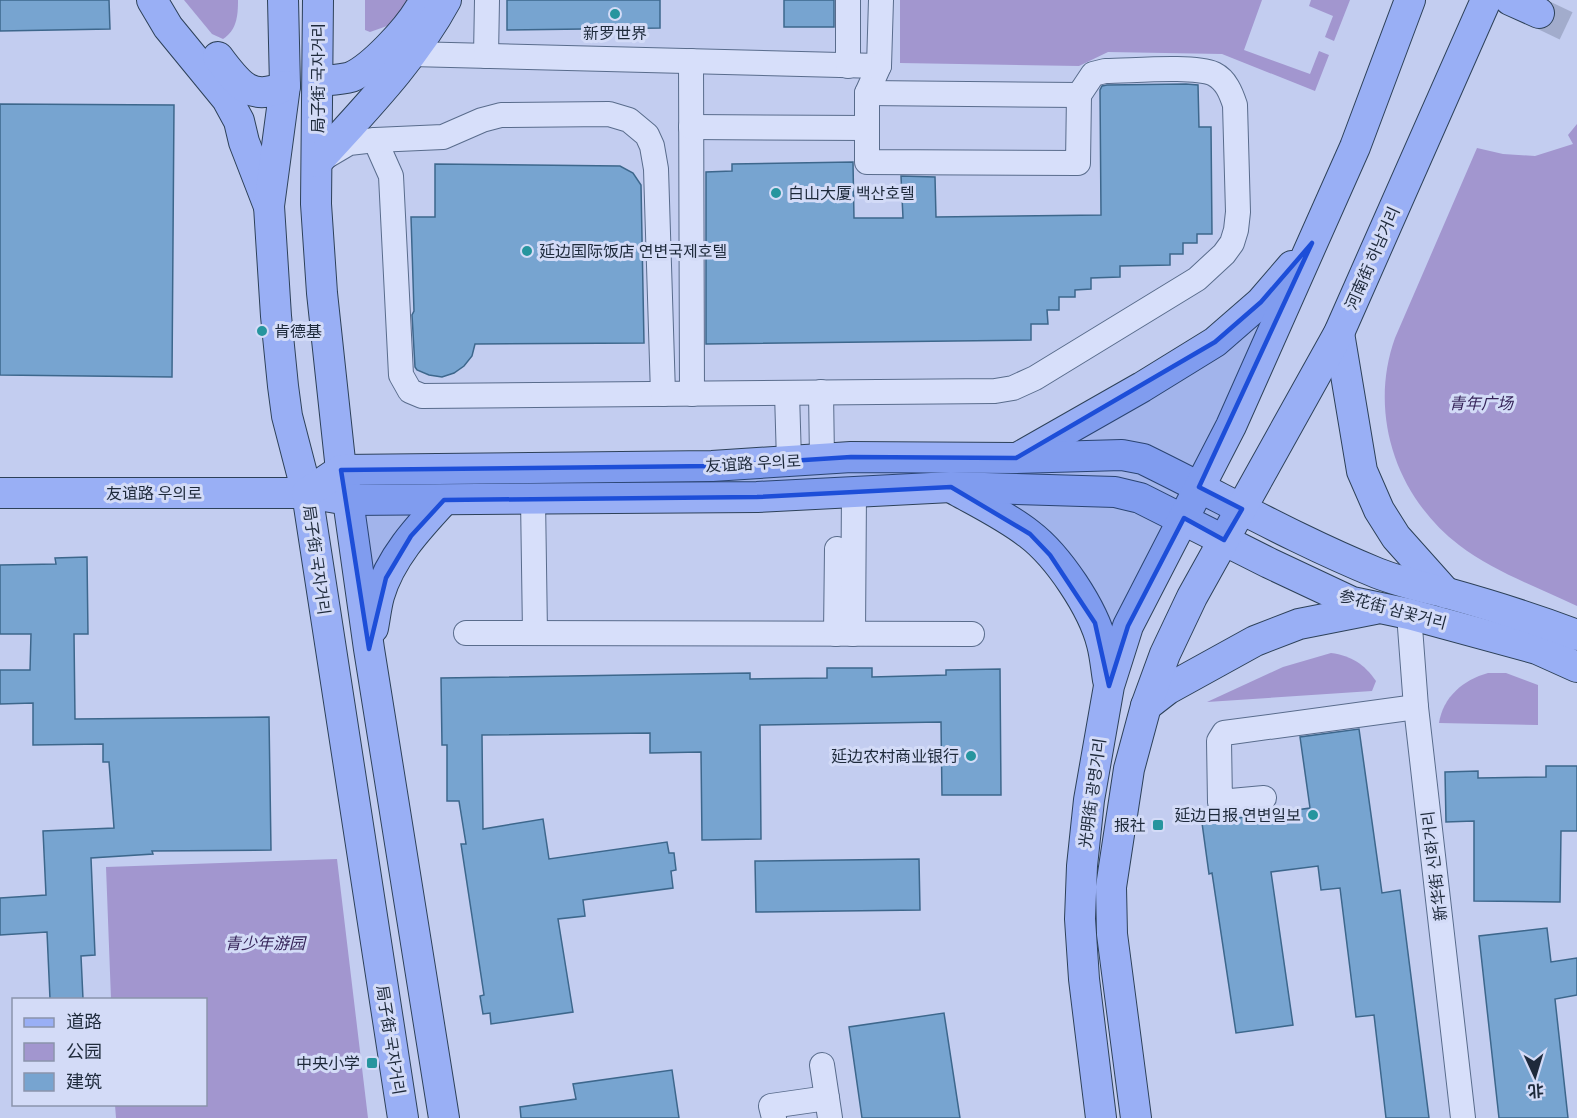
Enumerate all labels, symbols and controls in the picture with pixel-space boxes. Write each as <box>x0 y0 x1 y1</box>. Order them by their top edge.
marker: 新罗世界 <box>608 7 622 21</box>
street label: 局子街 국자거리 <box>308 23 328 133</box>
place label: 新罗世界 <box>583 23 647 43</box>
place label: 白山大厦 백산호텔 <box>788 183 915 203</box>
marker: 白山大厦 백산호텔 <box>769 186 783 200</box>
street label: 河南街 하남거리 <box>1340 203 1404 313</box>
place label: 延边国际饭店 연변국제호텔 <box>539 241 727 261</box>
marker: 延边国际饭店 연변국제호텔 <box>520 244 534 258</box>
place label: 肯德基 <box>274 321 322 341</box>
marker: 肯德基 <box>255 324 269 338</box>
park label: 青年广场 <box>1449 393 1515 413</box>
street label: 友谊路 우의로 <box>705 450 802 475</box>
street label: 友谊路 우의로 <box>106 483 202 503</box>
street label: 局子街 국자거리 <box>299 504 335 616</box>
street label: 参花街 삼꽃거리 <box>1337 585 1449 633</box>
street label: 光明街 광명거리 <box>1074 737 1110 849</box>
place label: 延边农村商业银行 <box>831 746 959 766</box>
marker: 延边农村商业银行 <box>964 749 978 763</box>
place label: 延边日报 연변일보 <box>1174 805 1301 825</box>
marker: 延边日报 연변일보 <box>1306 808 1320 822</box>
street label: 新华街 신화거리 <box>1417 810 1451 922</box>
place label: 报社 <box>1114 815 1146 835</box>
marker: 报社 <box>1151 818 1165 832</box>
park label: 青少年游园 <box>225 933 307 953</box>
street label: 局子街 국자거리 <box>372 984 410 1096</box>
legend <box>12 998 207 1106</box>
text: 道路 <box>66 1010 102 1033</box>
text: 公园 <box>66 1040 102 1063</box>
north arrow <box>1505 1046 1565 1106</box>
place label: 中央小学 <box>296 1053 360 1073</box>
marker: 中央小学 <box>365 1056 379 1070</box>
text: 建筑 <box>66 1070 102 1093</box>
text: 北 <box>1527 1080 1545 1101</box>

